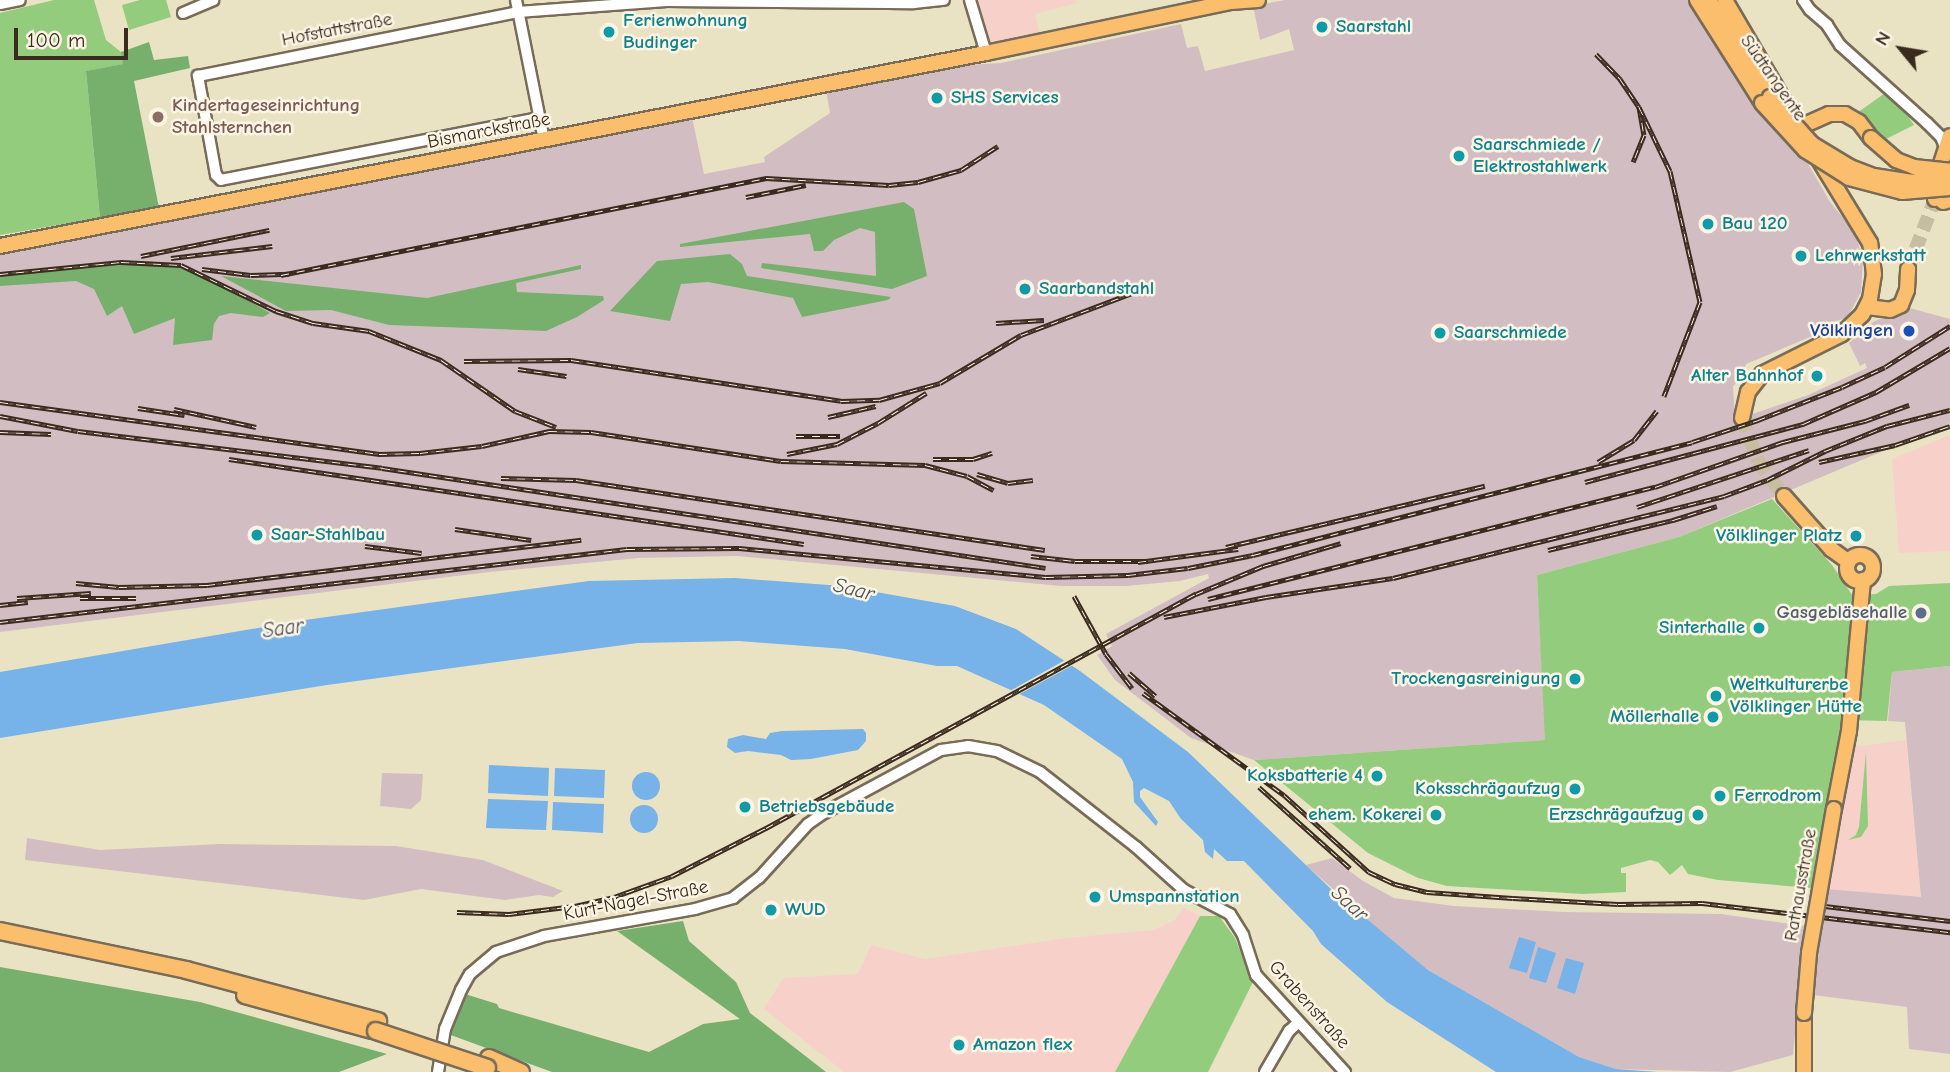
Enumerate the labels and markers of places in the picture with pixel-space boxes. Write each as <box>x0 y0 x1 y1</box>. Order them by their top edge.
place label: Ferienwohnung Budinger <box>623 10 748 54</box>
place label: Saarstahl <box>1336 16 1411 38</box>
marker: Saarstahl <box>1314 19 1330 35</box>
marker: Ferienwohnung Budinger <box>601 24 617 40</box>
place label: SHS Services <box>951 87 1058 109</box>
marker: SHS Services <box>929 90 945 106</box>
place label: Kindertageseinrichtung Stahlsternchen <box>172 95 360 139</box>
marker: Kindertageseinrichtung Stahlsternchen <box>150 109 166 125</box>
place label: Saarschmiede / Elektrostahlwerk <box>1473 134 1607 178</box>
marker: Saarschmiede / Elektrostahlwerk <box>1451 148 1467 164</box>
place label: Bau 120 <box>1722 213 1788 235</box>
marker: Bau 120 <box>1700 216 1716 232</box>
place label: Lehrwerkstatt <box>1815 245 1926 267</box>
marker: Lehrwerkstatt <box>1793 248 1809 264</box>
place label: Saarbandstahl <box>1039 278 1154 300</box>
marker: Saarbandstahl <box>1017 281 1033 297</box>
place label: Völklingen <box>1810 320 1893 342</box>
marker: Völklingen <box>1899 321 1919 341</box>
place label: Saarschmiede <box>1454 322 1567 344</box>
marker: Saarschmiede <box>1432 325 1448 341</box>
place label: Alter Bahnhof <box>1691 365 1803 387</box>
marker: Alter Bahnhof <box>1809 368 1825 384</box>
place label: Saar-Stahlbau <box>271 524 385 546</box>
place label: Völklinger Platz <box>1716 525 1842 547</box>
marker: Saar-Stahlbau <box>249 527 265 543</box>
marker: Völklinger Platz <box>1848 528 1864 544</box>
place label: Gasgebläsehalle <box>1777 602 1907 624</box>
marker: Gasgebläsehalle <box>1913 605 1929 621</box>
place label: Sinterhalle <box>1659 617 1745 639</box>
marker: Sinterhalle <box>1751 620 1767 636</box>
place label: Trockengasreinigung <box>1391 668 1561 690</box>
marker: Trockengasreinigung <box>1567 671 1583 687</box>
place label: Weltkulturerbe Völklinger Hütte <box>1730 674 1862 718</box>
marker: Weltkulturerbe Völklinger Hütte <box>1708 688 1724 704</box>
place label: Möllerhalle <box>1610 706 1699 728</box>
marker: Möllerhalle <box>1705 709 1721 725</box>
place label: Koksbatterie 4 <box>1247 765 1363 787</box>
marker: Koksbatterie 4 <box>1369 768 1385 784</box>
place label: Koksschrägaufzug <box>1415 778 1561 800</box>
marker: Koksschrägaufzug <box>1567 781 1583 797</box>
place label: Ferrodrom <box>1734 785 1821 807</box>
marker: Ferrodrom <box>1712 788 1728 804</box>
place label: Betriebsgebäude <box>759 796 894 818</box>
marker: Betriebsgebäude <box>737 799 753 815</box>
place label: ehem. Kokerei <box>1308 804 1422 826</box>
place label: Erzschrägaufzug <box>1549 804 1684 826</box>
marker: ehem. Kokerei <box>1428 807 1444 823</box>
marker: Erzschrägaufzug <box>1690 807 1706 823</box>
place label: Umspannstation <box>1109 886 1240 908</box>
marker: Umspannstation <box>1087 889 1103 905</box>
place label: WUD <box>785 899 826 921</box>
marker: WUD <box>763 902 779 918</box>
place label: Amazon flex <box>973 1034 1072 1056</box>
marker: Amazon flex <box>951 1037 967 1053</box>

